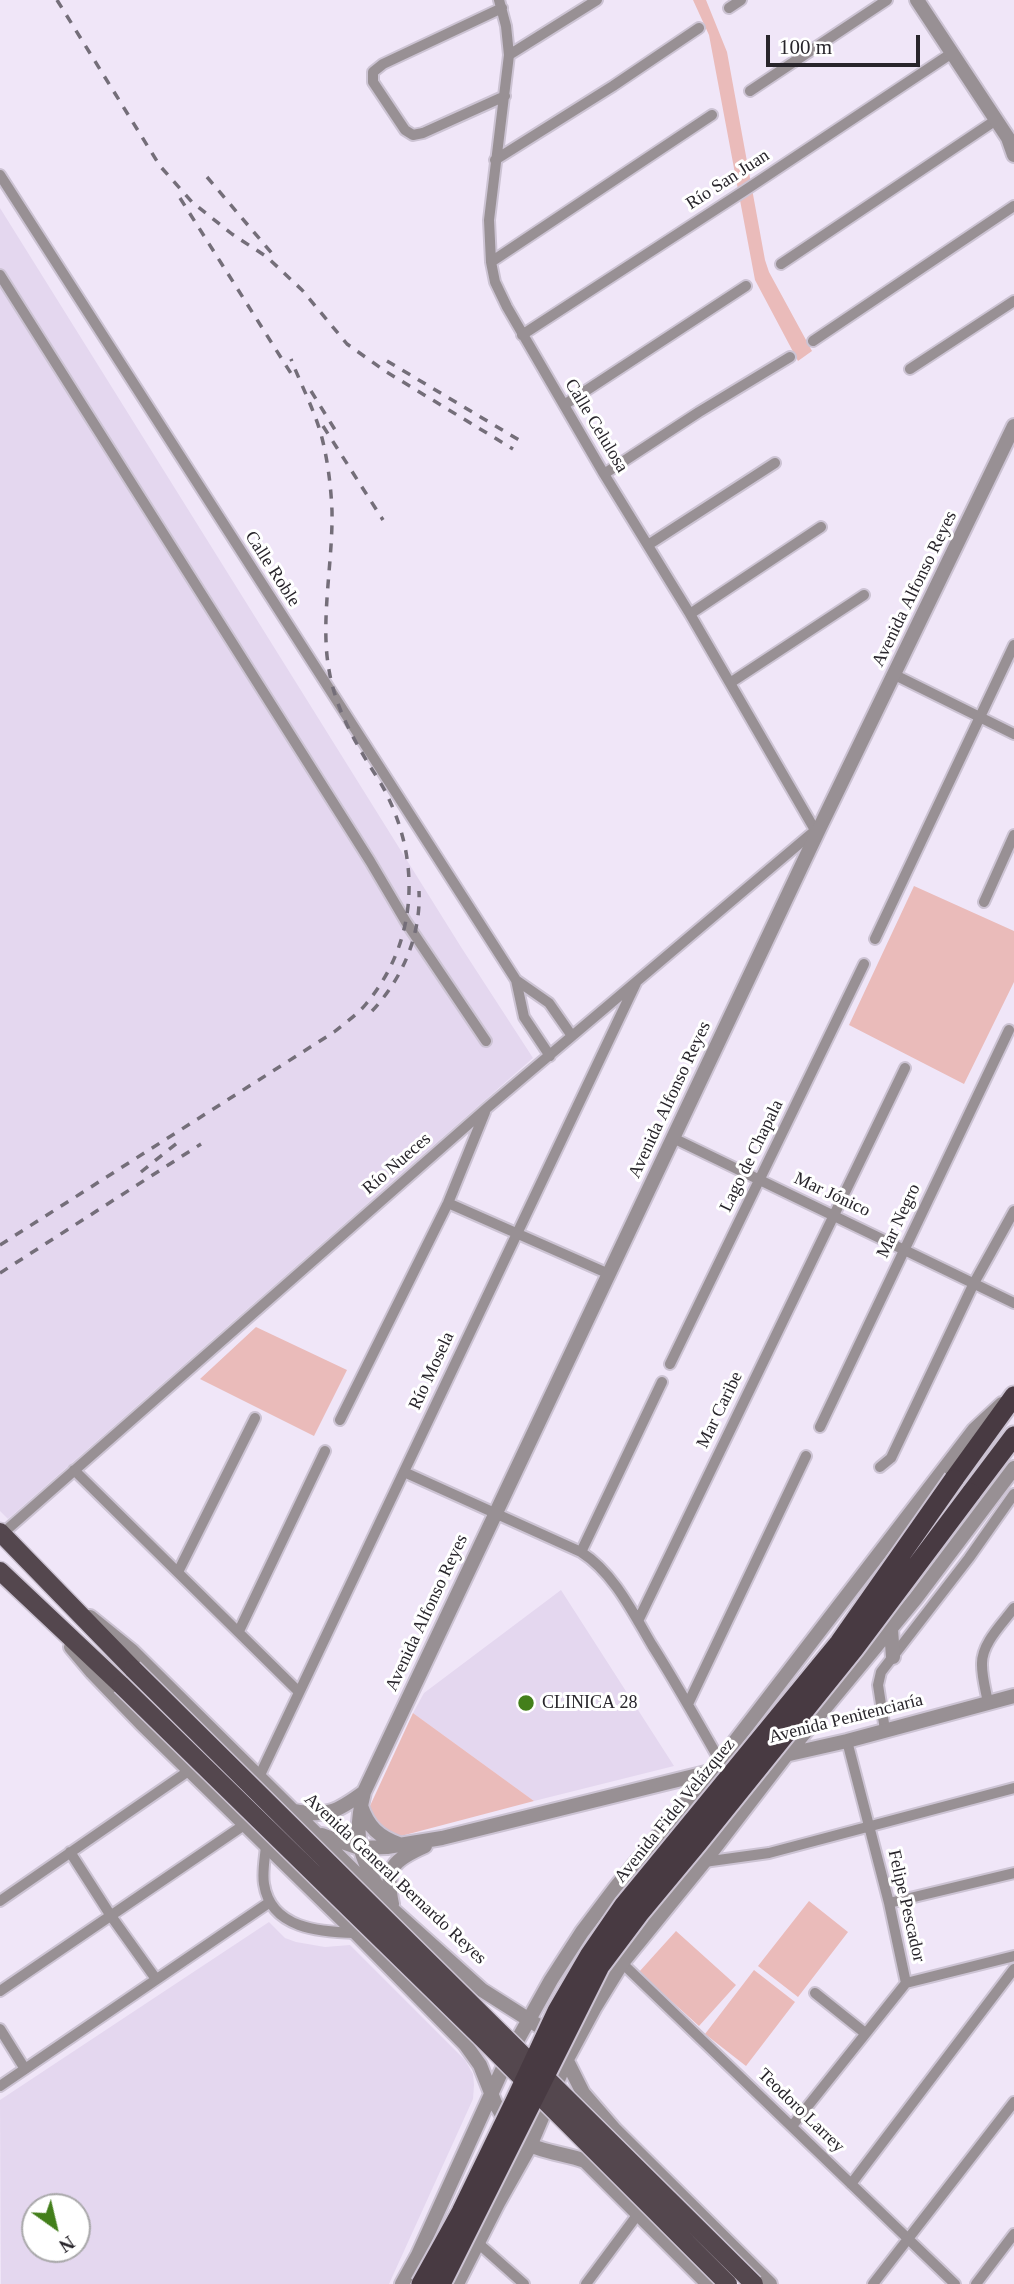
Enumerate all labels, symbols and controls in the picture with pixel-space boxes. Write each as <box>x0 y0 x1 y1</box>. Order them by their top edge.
scale bar <box>769 21 923 65</box>
text: 100 m <box>779 35 832 59</box>
street label: Río San Juan <box>682 145 774 215</box>
street label: Calle Celulosa <box>560 375 632 477</box>
street label: Avenida Alfonso Reyes <box>868 508 962 670</box>
street label: Calle Roble <box>240 527 304 611</box>
street label: Avenida Alfonso Reyes <box>624 1018 716 1182</box>
street label: Lago de Chapala <box>716 1096 788 1216</box>
street label: Río Nueces <box>358 1128 436 1200</box>
street label: Mar Jónico <box>791 1168 873 1222</box>
street label: Mar Negro <box>872 1180 926 1262</box>
street label: Río Mosela <box>405 1329 459 1413</box>
street label: Mar Caribe <box>692 1368 748 1452</box>
street label: Avenida Alfonso Reyes <box>381 1531 473 1695</box>
street label: Avenida Penitenciaría <box>767 1689 925 1749</box>
place label: CLINICA 28 <box>542 1692 637 1714</box>
marker: CLINICA 28 <box>516 1693 536 1713</box>
street label: Avenida Fidel Velázquez <box>610 1734 740 1888</box>
street label: Avenida General Bernardo Reyes <box>299 1789 491 1969</box>
street label: Felipe Pescador <box>883 1848 929 1964</box>
street label: Teodoro Larrey <box>753 2064 849 2158</box>
north arrow <box>21 2193 91 2263</box>
text: N <box>55 2232 78 2257</box>

